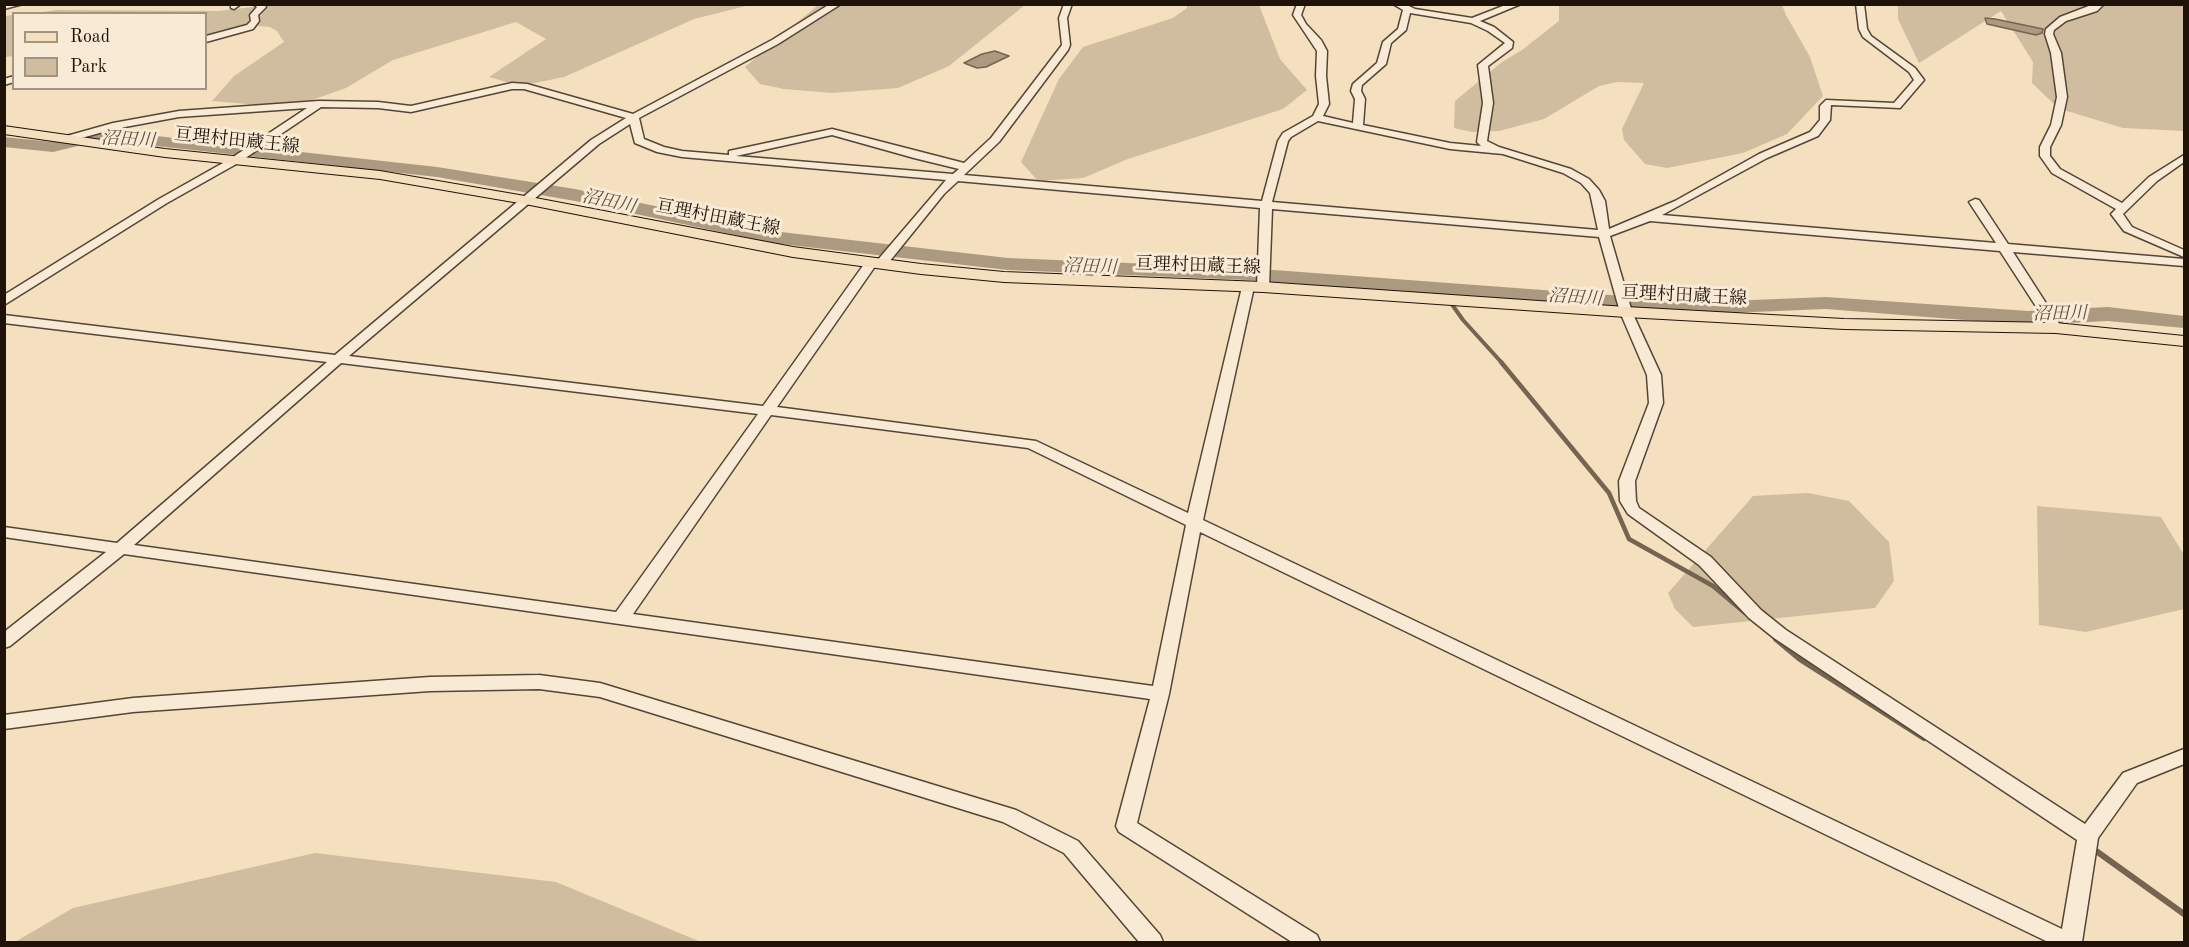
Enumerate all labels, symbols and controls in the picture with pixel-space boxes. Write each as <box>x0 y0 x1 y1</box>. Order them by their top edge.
legend <box>12 12 207 90</box>
text: Road <box>70 28 110 46</box>
text: Park <box>70 58 107 76</box>
street label: 亘理村田蔵王線 <box>173 124 301 158</box>
water label: 沼田川 <box>100 128 156 152</box>
water label: 沼田川 <box>580 186 638 218</box>
street label: 亘理村田蔵王線 <box>654 195 782 241</box>
street label: 亘理村田蔵王線 <box>1135 253 1261 279</box>
water label: 沼田川 <box>1063 255 1117 279</box>
street label: 亘理村田蔵王線 <box>1621 282 1747 310</box>
water label: 沼田川 <box>1547 285 1603 311</box>
water label: 沼田川 <box>2033 303 2087 325</box>

